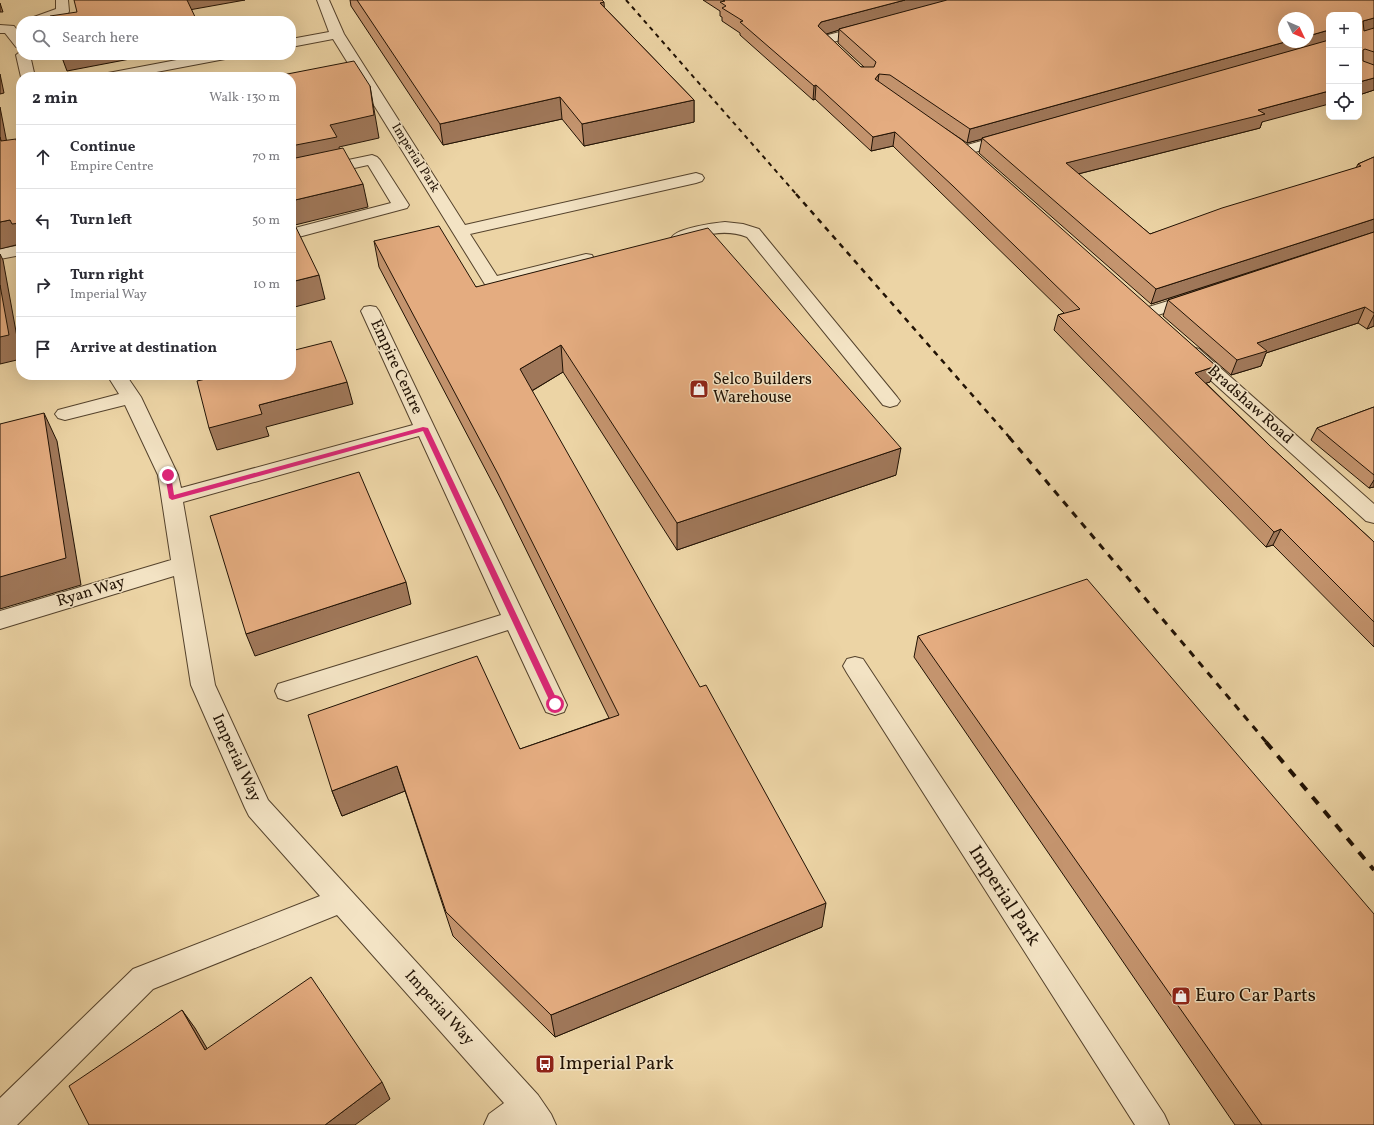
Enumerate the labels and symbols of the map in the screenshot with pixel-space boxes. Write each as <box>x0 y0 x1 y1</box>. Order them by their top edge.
north arrow <box>1278 12 1314 48</box>
street label: Imperial Park <box>387 120 443 196</box>
street label: Empire Centre <box>364 316 428 418</box>
street label: Bradshaw Road <box>1202 360 1298 450</box>
place label: Selco Builders Warehouse <box>713 369 812 409</box>
shop icon: Selco Builders Warehouse <box>688 378 710 400</box>
route end <box>159 466 177 484</box>
street label: Ryan Way <box>54 571 128 613</box>
route start <box>546 695 564 713</box>
street label: Imperial Way <box>206 710 266 806</box>
street label: Imperial Park <box>962 841 1046 951</box>
street label: Imperial Way <box>399 965 479 1051</box>
place label: Euro Car Parts <box>1195 983 1316 1009</box>
shop icon: Euro Car Parts <box>1170 985 1192 1007</box>
place label: Imperial Park <box>559 1051 674 1077</box>
bus stop icon: Imperial Park <box>534 1053 556 1075</box>

